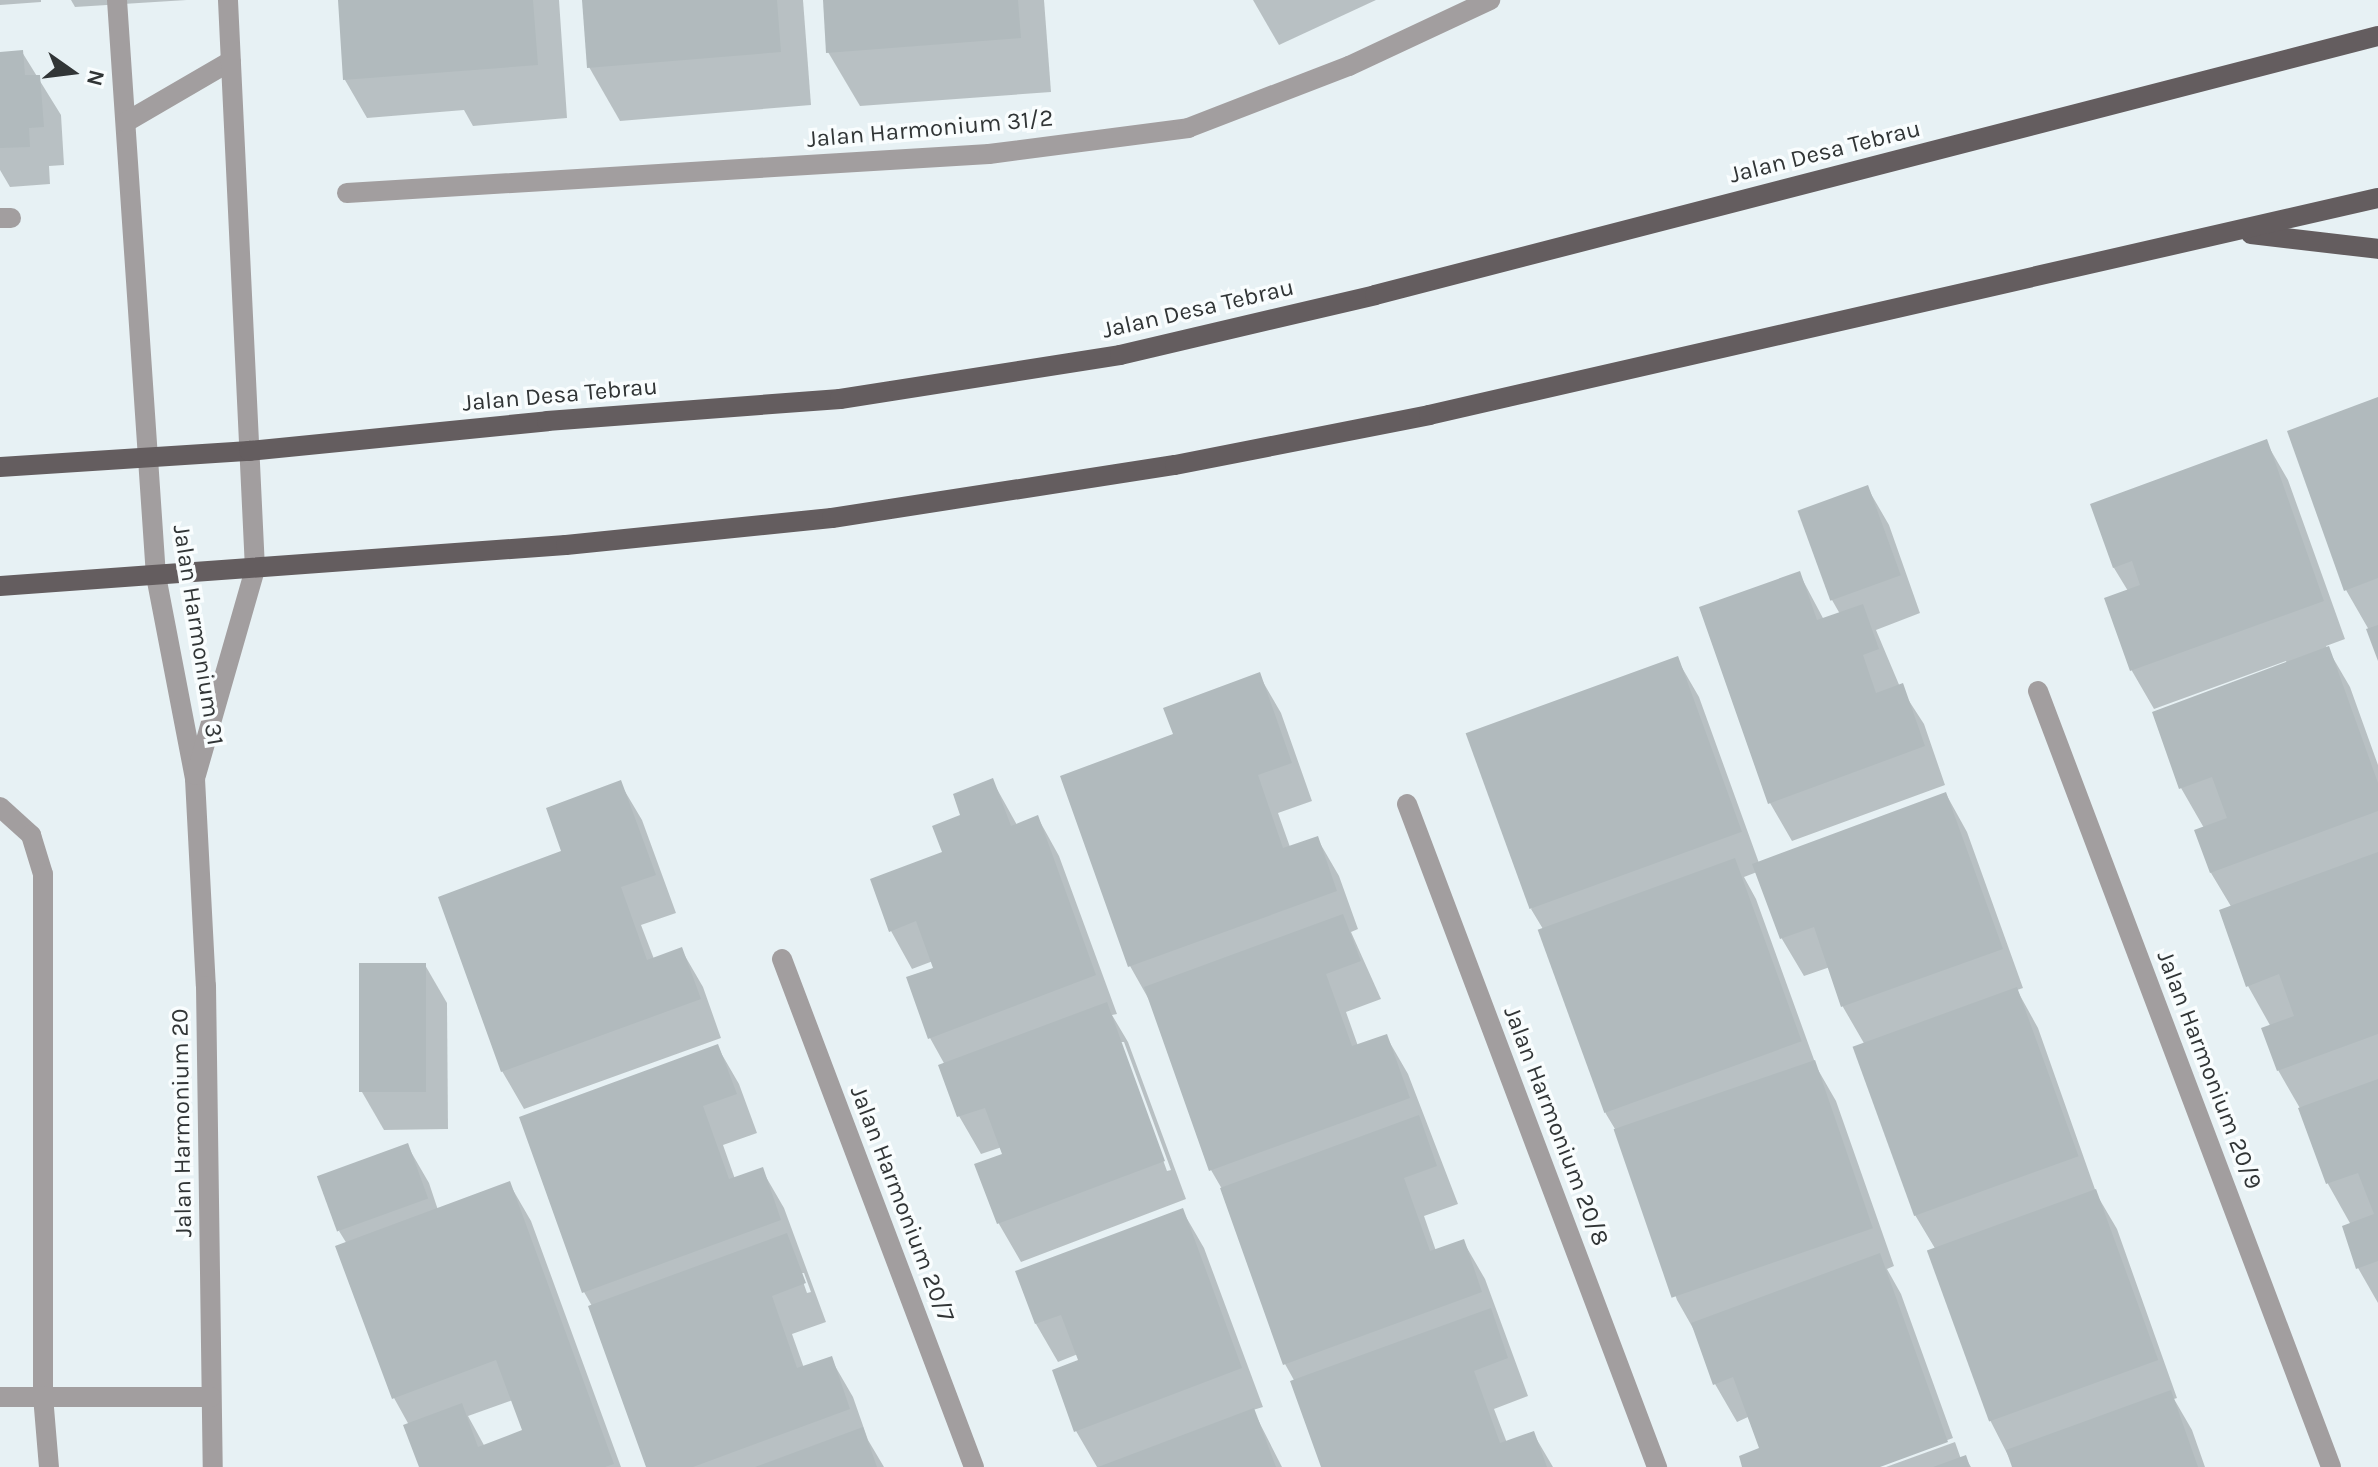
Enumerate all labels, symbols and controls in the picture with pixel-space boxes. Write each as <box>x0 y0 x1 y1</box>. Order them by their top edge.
north arrow <box>32 32 112 112</box>
text: N <box>81 67 110 89</box>
street label: Jalan Harmonium 31/2 <box>806 104 1054 154</box>
street label: Jalan Desa Tebrau <box>1726 114 1924 190</box>
street label: Jalan Desa Tebrau <box>1099 273 1297 345</box>
street label: Jalan Desa Tebrau <box>461 372 659 418</box>
street label: Jalan Harmonium 31 <box>166 523 230 747</box>
street label: Jalan Harmonium 20/9 <box>2150 947 2268 1193</box>
street label: Jalan Harmonium 20/8 <box>1497 1002 1615 1250</box>
street label: Jalan Harmonium 20 <box>166 1008 198 1238</box>
street label: Jalan Harmonium 20/7 <box>844 1082 960 1326</box>

